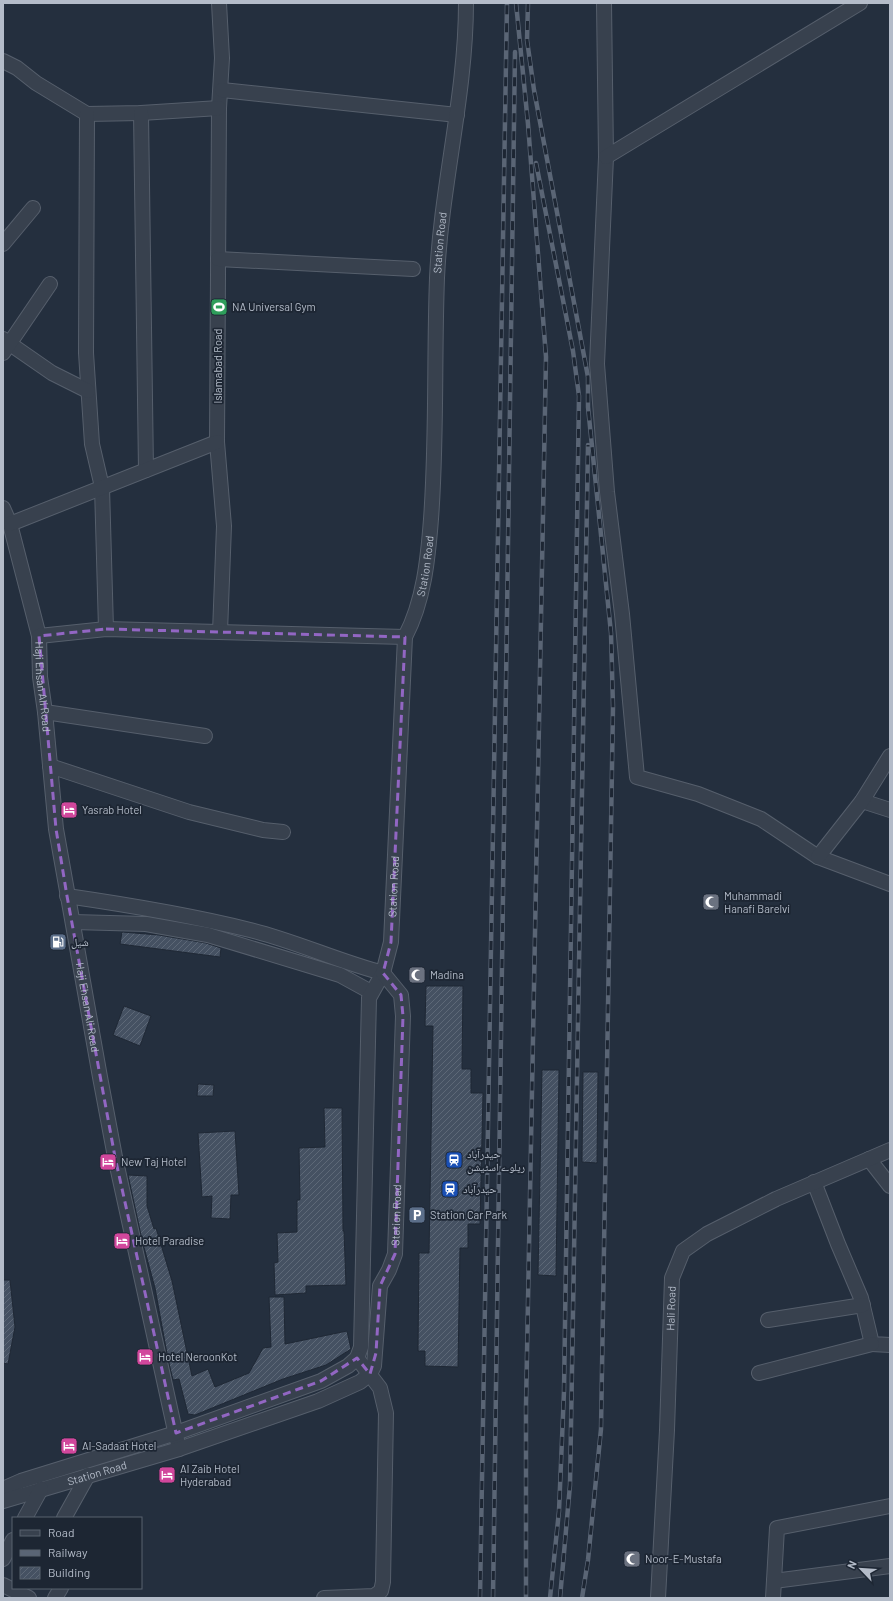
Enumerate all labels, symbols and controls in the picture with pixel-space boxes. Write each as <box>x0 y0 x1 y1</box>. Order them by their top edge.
street label: Station Road <box>430 211 449 274</box>
sports icon: NA Universal Gym <box>209 297 229 317</box>
place label: NA Universal Gym <box>232 300 316 313</box>
street label: Islamabad Road <box>211 328 224 404</box>
street label: Station Road <box>413 535 436 598</box>
street label: Haji Ehsan Ali Road <box>33 641 54 732</box>
hotel icon: Yasrab Hotel <box>59 800 79 820</box>
place label: Yasrab Hotel <box>82 803 142 816</box>
street label: Station Road <box>385 855 401 917</box>
place label: Muhammadi Hanafi Barelvi <box>724 889 790 915</box>
mosque icon: Muhammadi Hanafi Barelvi <box>701 892 721 912</box>
fuel station icon: شیل <box>48 932 68 952</box>
place label: شیل <box>71 935 89 949</box>
street label: Haji Ehsan Ali Road <box>74 961 102 1053</box>
mosque icon: Madina <box>407 965 427 985</box>
place label: Madina <box>430 968 464 981</box>
place label: حیدرآباد ریلوے اسٹیشن <box>467 1147 525 1174</box>
station icon: حیدرآباد ریلوے اسٹیشن <box>444 1150 464 1170</box>
hotel icon: New Taj Hotel <box>98 1152 118 1172</box>
place label: New Taj Hotel <box>121 1155 186 1168</box>
station icon: حیدرآباد <box>440 1179 460 1199</box>
place label: حیدرآباد <box>463 1182 496 1195</box>
street label: Station Road <box>388 1184 403 1246</box>
parking icon: Station Car Park <box>407 1205 427 1225</box>
place label: Station Car Park <box>430 1208 507 1221</box>
hotel icon: Hotel Paradise <box>112 1231 132 1251</box>
place label: Hotel Paradise <box>135 1234 204 1247</box>
street label: Hali Road <box>663 1286 678 1331</box>
hotel icon: Hotel NeroonKot <box>135 1347 155 1367</box>
place label: Hotel NeroonKot <box>158 1350 237 1363</box>
hotel icon: Al-Sadaat Hotel <box>59 1436 79 1456</box>
place label: Al-Sadaat Hotel <box>82 1439 156 1452</box>
street label: Station Road <box>66 1458 128 1488</box>
place label: Al Zaib Hotel Hyderabad <box>180 1462 239 1488</box>
hotel icon: Al Zaib Hotel Hyderabad <box>157 1465 177 1485</box>
legend <box>12 1517 142 1589</box>
text: Road <box>48 1525 75 1539</box>
text: Railway <box>48 1545 88 1559</box>
mosque icon: Noor-E-Mustafa <box>622 1549 642 1569</box>
north arrow <box>841 1549 881 1589</box>
place label: Noor-E-Mustafa <box>645 1552 722 1565</box>
text: N <box>844 1558 859 1571</box>
text: Building <box>48 1565 90 1579</box>

